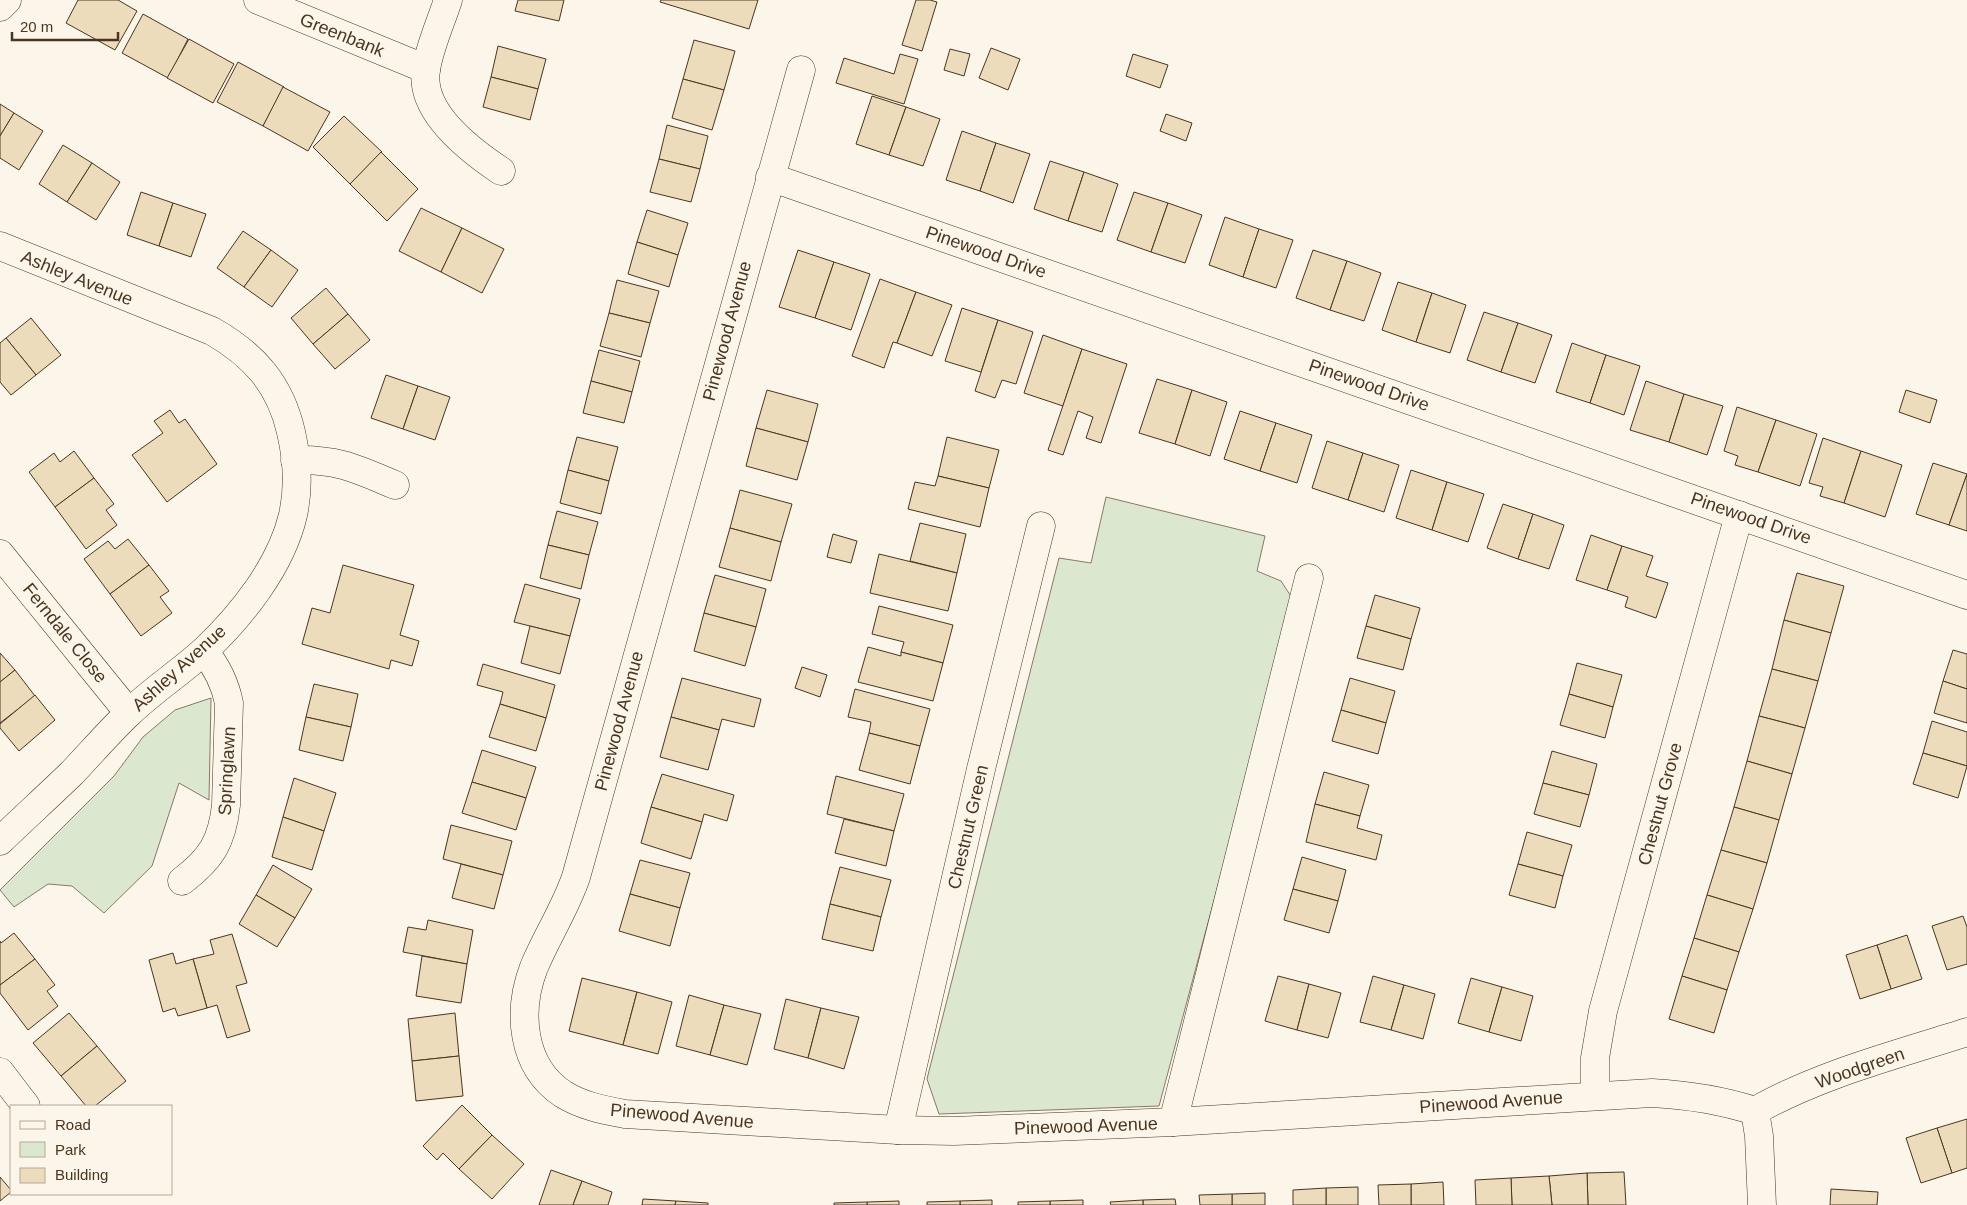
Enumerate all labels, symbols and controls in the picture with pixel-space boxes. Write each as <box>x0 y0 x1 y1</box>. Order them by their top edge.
street label: Greenbank <box>297 9 388 61</box>
scale bar <box>12 10 119 42</box>
text: 20 m <box>20 18 53 35</box>
street label: Pinewood Drive <box>923 222 1049 282</box>
street label: Ashley Avenue <box>18 246 136 310</box>
street label: Pinewood Avenue <box>699 259 755 403</box>
street label: Pinewood Drive <box>1306 355 1432 415</box>
street label: Pinewood Drive <box>1688 488 1814 548</box>
street label: Ferndale Close <box>19 579 111 687</box>
street label: Ashley Avenue <box>128 621 230 715</box>
street label: Pinewood Avenue <box>591 649 647 793</box>
street label: Springlawn <box>215 726 239 816</box>
street label: Chestnut Grove <box>1634 741 1686 867</box>
street label: Chestnut Green <box>944 763 992 891</box>
street label: Woodgreen <box>1813 1043 1907 1093</box>
street label: Pinewood Avenue <box>1419 1087 1563 1117</box>
street label: Pinewood Avenue <box>610 1100 754 1132</box>
legend <box>10 1105 172 1195</box>
street label: Pinewood Avenue <box>1014 1113 1158 1139</box>
text: Road <box>55 1116 91 1133</box>
text: Park <box>55 1141 86 1158</box>
text: Building <box>55 1166 108 1183</box>

